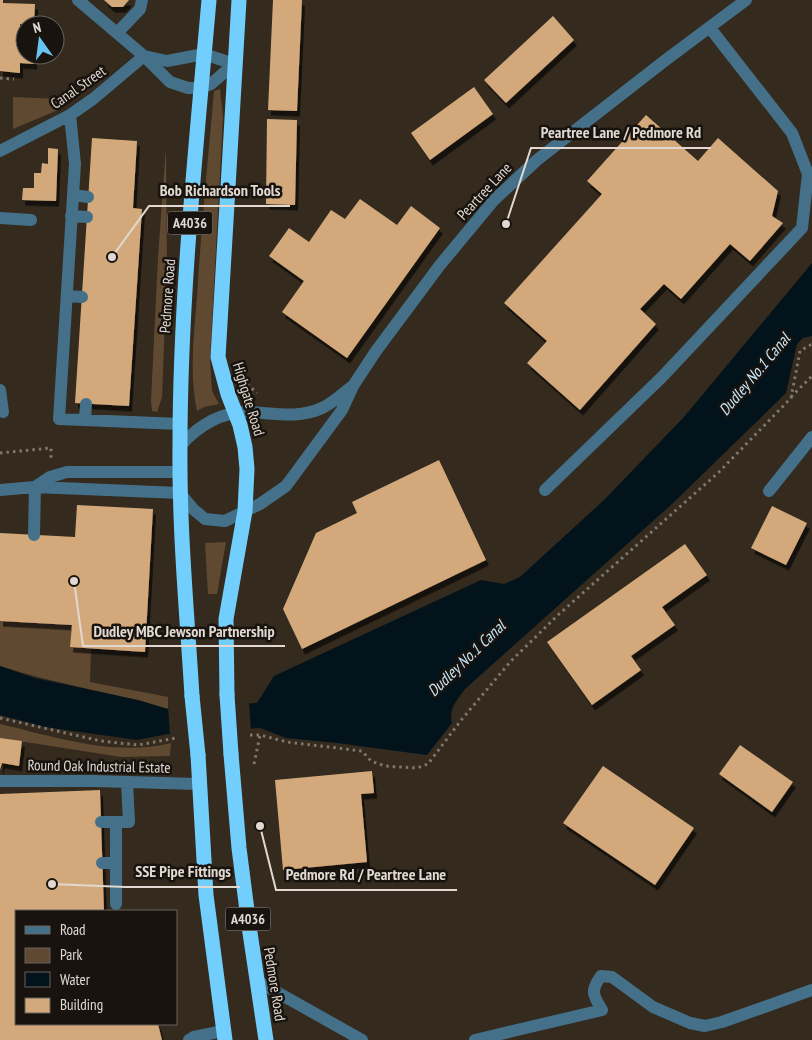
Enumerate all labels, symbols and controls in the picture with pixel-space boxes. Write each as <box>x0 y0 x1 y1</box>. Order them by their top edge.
north arrow <box>15 15 65 65</box>
text: N <box>31 18 43 37</box>
street label: Canal Street <box>47 61 109 113</box>
callout: Peartree Lane / Pedmore Rd <box>531 117 711 148</box>
text: Peartree Lane / Pedmore Rd <box>541 122 701 142</box>
street label: Peartree Lane <box>453 158 515 224</box>
callout: Bob Richardson Tools <box>149 175 290 206</box>
text: Bob Richardson Tools <box>160 180 281 200</box>
road number: A4036 <box>168 212 212 234</box>
street label: Pedmore Road <box>155 258 179 334</box>
water label: Dudley No.1 Canal <box>714 328 795 419</box>
street label: Highgate Road <box>229 360 269 438</box>
callout: Dudley MBC Jewson Partnership <box>83 615 285 646</box>
water label: Dudley No.1 Canal <box>423 615 510 700</box>
text: Dudley MBC Jewson Partnership <box>93 621 275 641</box>
street label: Round Oak Industrial Estate <box>27 755 171 777</box>
callout: SSE Pipe Fittings <box>125 856 240 887</box>
callout: Pedmore Rd / Peartree Lane <box>276 859 457 890</box>
text: SSE Pipe Fittings <box>135 861 231 881</box>
text: Pedmore Rd / Peartree Lane <box>286 864 446 884</box>
road number: A4036 <box>226 908 270 931</box>
legend <box>15 910 178 1025</box>
text: Road <box>60 920 86 939</box>
text: Park <box>60 945 82 964</box>
street label: Pedmore Road <box>260 946 290 1022</box>
text: Water <box>60 970 91 989</box>
text: Building <box>60 995 103 1014</box>

